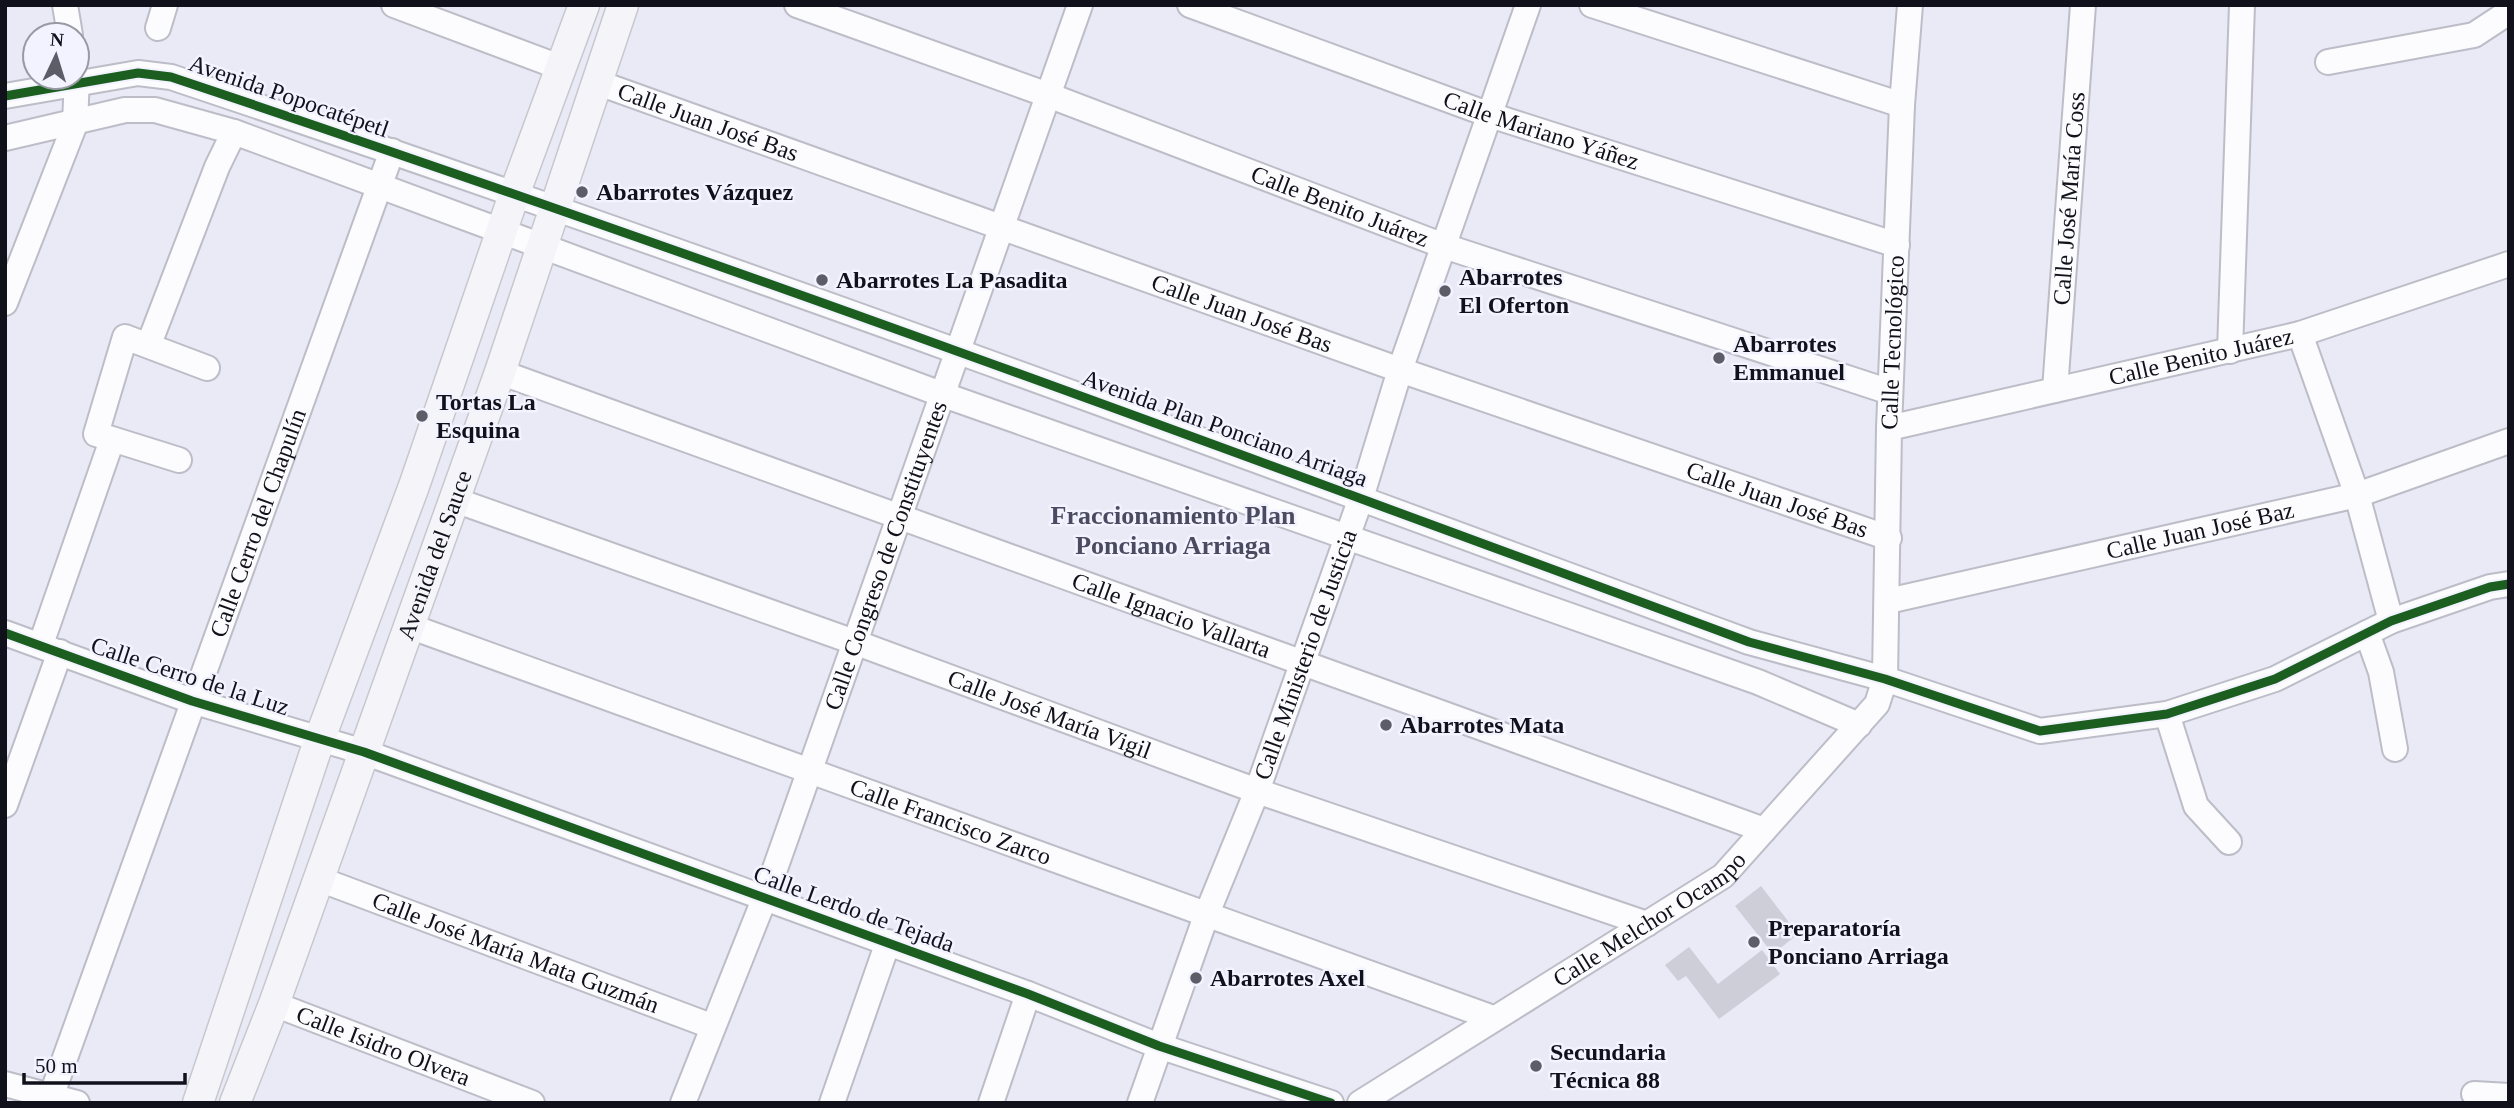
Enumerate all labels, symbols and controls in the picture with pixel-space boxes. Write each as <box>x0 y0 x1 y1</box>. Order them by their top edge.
north arrow <box>21 21 91 91</box>
text: N <box>50 29 65 51</box>
street label: Avenida Popocatépetl <box>186 50 393 143</box>
street label: Calle Juan José Bas <box>614 78 802 166</box>
street label: Calle Mariano Yáñez <box>1440 86 1642 175</box>
street label: Calle José María Coss <box>2048 91 2090 306</box>
street label: Calle Benito Juárez <box>1247 161 1432 252</box>
place label: Abarrotes Vázquez <box>596 179 793 205</box>
marker: Abarrotes Vázquez <box>574 184 590 200</box>
street label: Calle Tecnológico <box>1876 255 1909 430</box>
place label: Abarrotes El Oferton <box>1459 264 1569 318</box>
place label: Abarrotes La Pasadita <box>836 267 1068 293</box>
street label: Calle Juan José Bas <box>1148 269 1336 358</box>
marker: Abarrotes La Pasadita <box>814 272 830 288</box>
marker: Abarrotes El Oferton <box>1437 283 1453 299</box>
street label: Calle Benito Juárez <box>2106 323 2295 390</box>
place label: Abarrotes Emmanuel <box>1733 331 1845 385</box>
marker: Abarrotes Emmanuel <box>1711 350 1727 366</box>
street label: Avenida Plan Ponciano Arriaga <box>1079 364 1371 492</box>
place label: Tortas La Esquina <box>436 389 536 443</box>
street label: Calle Congreso de Constituyentes <box>819 397 952 713</box>
street label: Calle Cerro del Chapulín <box>205 405 311 641</box>
marker: Tortas La Esquina <box>414 408 430 424</box>
street label: Calle Juan José Bas <box>1683 456 1871 543</box>
street label: Avenida del Sauce <box>392 467 477 644</box>
street label: Calle Juan José Baz <box>2104 497 2296 564</box>
district label: Fraccionamiento Plan Ponciano Arriaga <box>1051 501 1296 560</box>
street label: Calle Ministerio de Justicia <box>1249 526 1362 783</box>
street label: Calle Ignacio Vallarta <box>1069 567 1274 663</box>
street label: Calle Cerro de la Luz <box>88 632 292 720</box>
street label: Calle José María Vigil <box>944 665 1155 764</box>
place label: Abarrotes Mata <box>1400 712 1564 738</box>
marker: Abarrotes Mata <box>1378 717 1394 733</box>
street label: Calle Francisco Zarco <box>847 774 1055 870</box>
street label: Calle Melchor Ocampo <box>1548 847 1751 992</box>
street label: Calle Lerdo de Tejada <box>750 861 958 958</box>
street label: Calle José María Mata Guzmán <box>369 887 663 1018</box>
place label: Preparatoría Ponciano Arriaga <box>1768 915 1949 969</box>
marker: Preparatoría Ponciano Arriaga <box>1746 934 1762 950</box>
place label: Abarrotes Axel <box>1210 965 1365 991</box>
marker: Abarrotes Axel <box>1188 970 1204 986</box>
street label: Calle Isidro Olvera <box>293 1001 474 1091</box>
place label: Secundaria Técnica 88 <box>1550 1039 1666 1093</box>
scale bar <box>24 1042 186 1086</box>
text: 50 m <box>35 1054 78 1078</box>
marker: Secundaria Técnica 88 <box>1528 1058 1544 1074</box>

